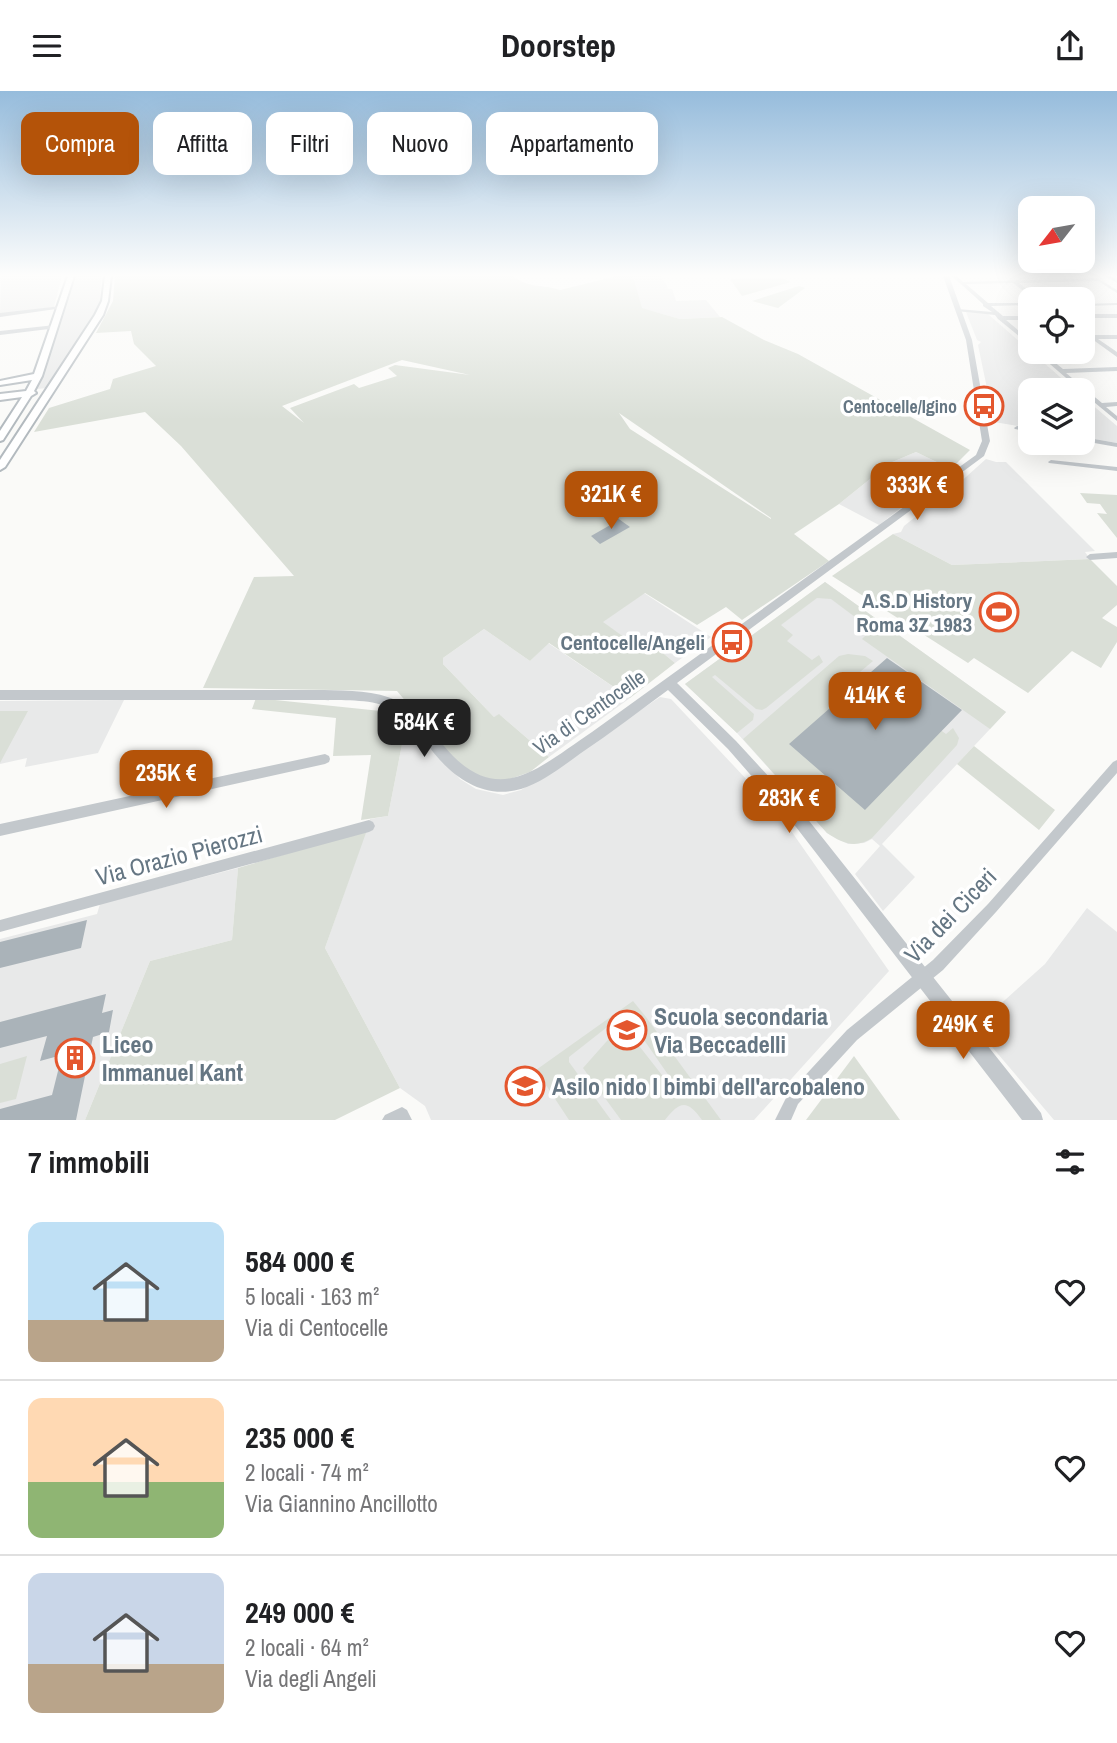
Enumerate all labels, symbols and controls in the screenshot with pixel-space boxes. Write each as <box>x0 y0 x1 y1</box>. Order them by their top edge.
text: Doorstep <box>501 24 616 67</box>
icon: menu <box>28 27 66 65</box>
icon: share <box>1051 27 1089 65</box>
chip: Compra <box>21 112 139 175</box>
chip: Affitta <box>153 112 252 175</box>
chip: Filtri <box>266 112 353 175</box>
chip: Nuovo <box>367 112 472 175</box>
chip: Appartamento <box>486 112 658 175</box>
north arrow <box>1018 196 1096 273</box>
map controls <box>1018 196 1095 455</box>
button: locate <box>1018 287 1095 364</box>
button: layers <box>1018 378 1095 455</box>
bus stop icon: Centocelle/Igino <box>963 385 1005 427</box>
place label: Centocelle/Igino <box>843 394 957 419</box>
pin: 333K € <box>860 463 974 522</box>
text: 333K € <box>887 469 947 500</box>
pin: 321K € <box>554 471 668 531</box>
text: 321K € <box>581 478 641 509</box>
place label: A.S.D History Roma 3Z 1983 <box>856 586 972 639</box>
sports icon: A.S.D History Roma 3Z 1983 <box>978 591 1020 633</box>
bus stop icon: Centocelle/Angeli <box>711 621 753 663</box>
place label: Centocelle/Angeli <box>560 628 705 657</box>
street label: Via di Centocelle <box>527 663 651 761</box>
pin: 414K € <box>818 673 932 732</box>
text: 414K € <box>845 679 905 710</box>
pin: 584K € <box>367 699 481 759</box>
text: 584K € <box>394 706 454 737</box>
pin: 235K € <box>109 751 223 810</box>
text: 235K € <box>136 757 196 788</box>
pin: 283K € <box>732 775 846 835</box>
text: 283K € <box>759 782 819 813</box>
street label: Via Orazio Pierozzi <box>92 817 266 893</box>
street label: Via dei Ciceri <box>897 861 1003 969</box>
place label: Scuola secondaria Via Beccadelli <box>654 1000 828 1060</box>
pin: 249K € <box>906 1002 1020 1061</box>
text: 249K € <box>933 1008 993 1039</box>
school or university icon: Scuola secondaria Via Beccadelli <box>606 1009 648 1051</box>
place label: Liceo Immanuel Kant <box>102 1028 244 1088</box>
building icon: Liceo Immanuel Kant <box>54 1037 96 1079</box>
school or university icon: Asilo nido I bimbi dell'arcobaleno <box>504 1065 546 1107</box>
place label: Asilo nido I bimbi dell'arcobaleno <box>552 1070 865 1102</box>
text: 7 immobili <box>28 1142 150 1182</box>
icon: filters <box>1051 1143 1089 1181</box>
text: 584 000 € <box>245 1241 354 1281</box>
icon: home <box>84 1250 168 1334</box>
icon: heart <box>1051 1273 1089 1311</box>
text: 5 locali · 163 m² <box>245 1281 379 1312</box>
text: Via di Centocelle <box>245 1312 388 1343</box>
text: 235 000 € <box>245 1417 354 1457</box>
icon: home <box>84 1426 168 1510</box>
icon: heart <box>1051 1449 1089 1487</box>
text: 2 locali · 74 m² <box>245 1457 369 1488</box>
text: Via Giannino Ancillotto <box>245 1488 438 1519</box>
text: 249 000 € <box>245 1592 354 1632</box>
icon: home <box>84 1601 168 1685</box>
icon: heart <box>1051 1624 1089 1662</box>
text: 2 locali · 64 m² <box>245 1632 369 1663</box>
text: Via degli Angeli <box>245 1663 377 1694</box>

